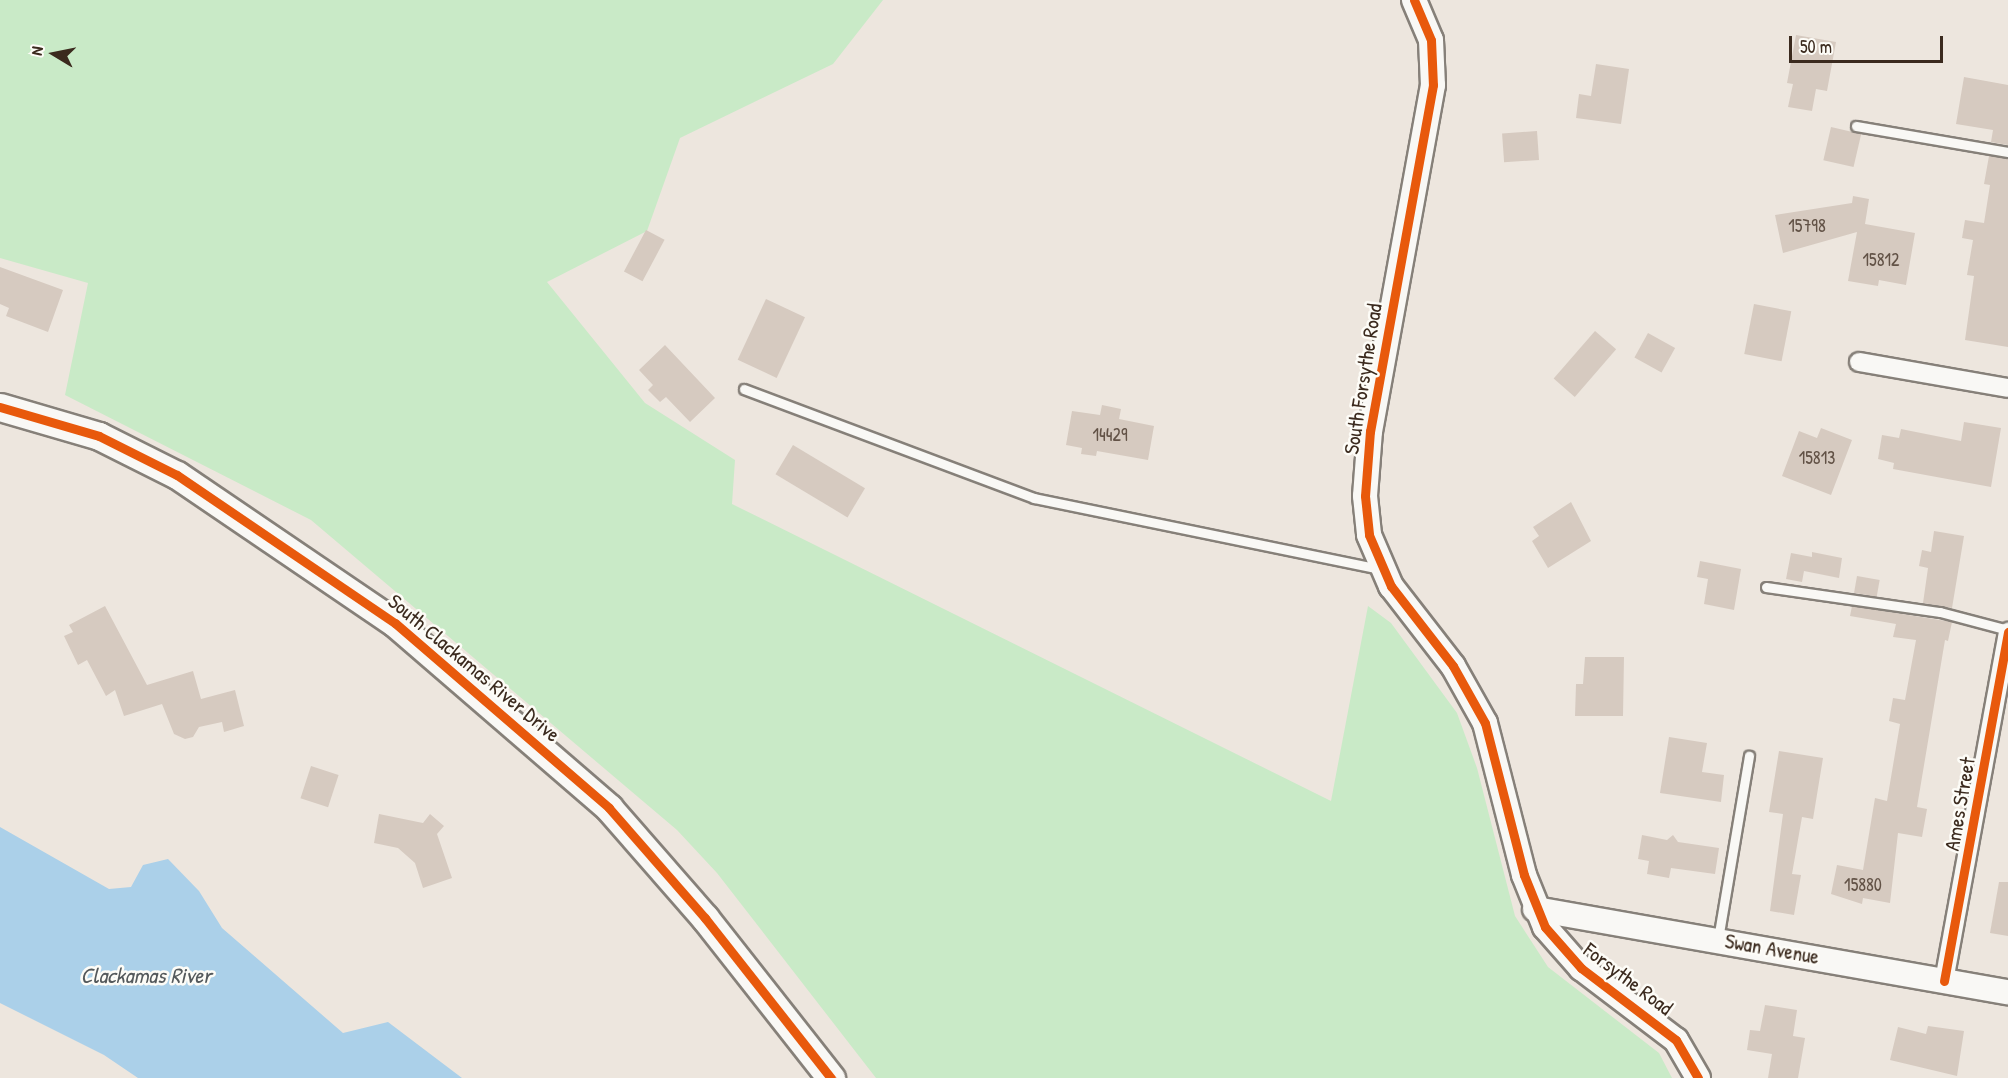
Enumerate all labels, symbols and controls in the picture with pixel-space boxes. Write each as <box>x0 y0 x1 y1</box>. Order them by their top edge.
north arrow <box>24 24 84 84</box>
scale bar <box>1792 24 1946 62</box>
text: 50 m <box>1800 34 1832 59</box>
text: N <box>25 45 48 57</box>
house number: 15798 <box>1788 215 1826 237</box>
house number: 15812 <box>1863 249 1899 271</box>
street label: South Forsythe Road <box>1339 302 1387 456</box>
house number: 14429 <box>1092 424 1128 446</box>
house number: 15813 <box>1799 447 1835 469</box>
street label: South Clackamas River Drive <box>383 589 565 747</box>
street label: Ames Street <box>1939 755 1981 853</box>
house number: 15880 <box>1844 874 1882 896</box>
street label: Swan Avenue <box>1723 928 1821 970</box>
street label: Forsythe Road <box>1578 937 1678 1021</box>
water label: Clackamas River <box>81 963 211 989</box>

